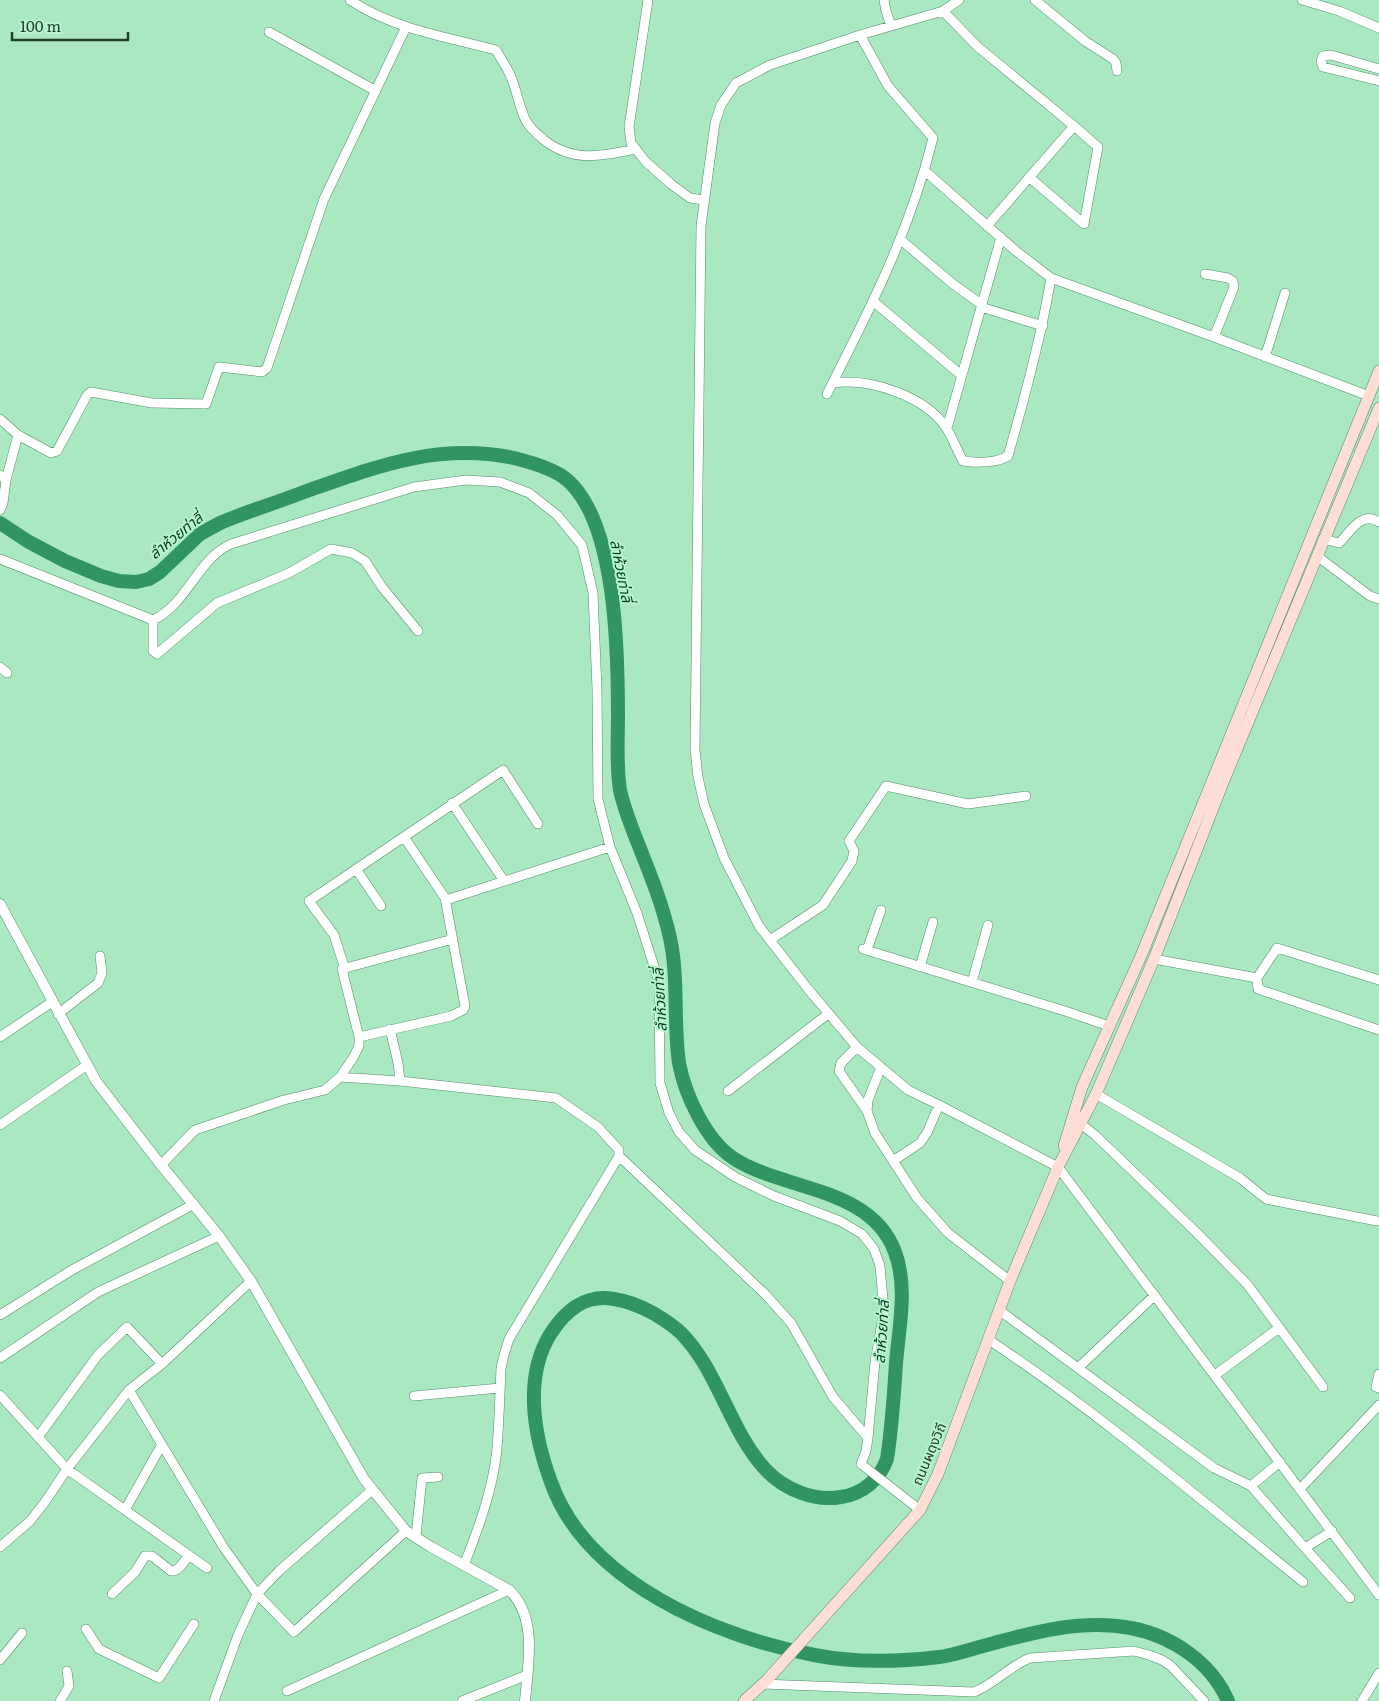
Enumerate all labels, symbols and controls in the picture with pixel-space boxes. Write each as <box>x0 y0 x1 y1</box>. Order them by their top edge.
scale bar <box>12 10 129 42</box>
text: 100 m <box>20 14 61 37</box>
water label: ลำห้วยท่าลี่ <box>143 504 209 564</box>
water label: ลำห้วยท่าลี่ <box>605 537 640 607</box>
water label: ลำห้วยท่าลี่ <box>645 965 672 1032</box>
water label: ลำห้วยท่าลี่ <box>867 1297 894 1364</box>
street label: ถนนผดุงวิถี <box>906 1419 950 1488</box>

